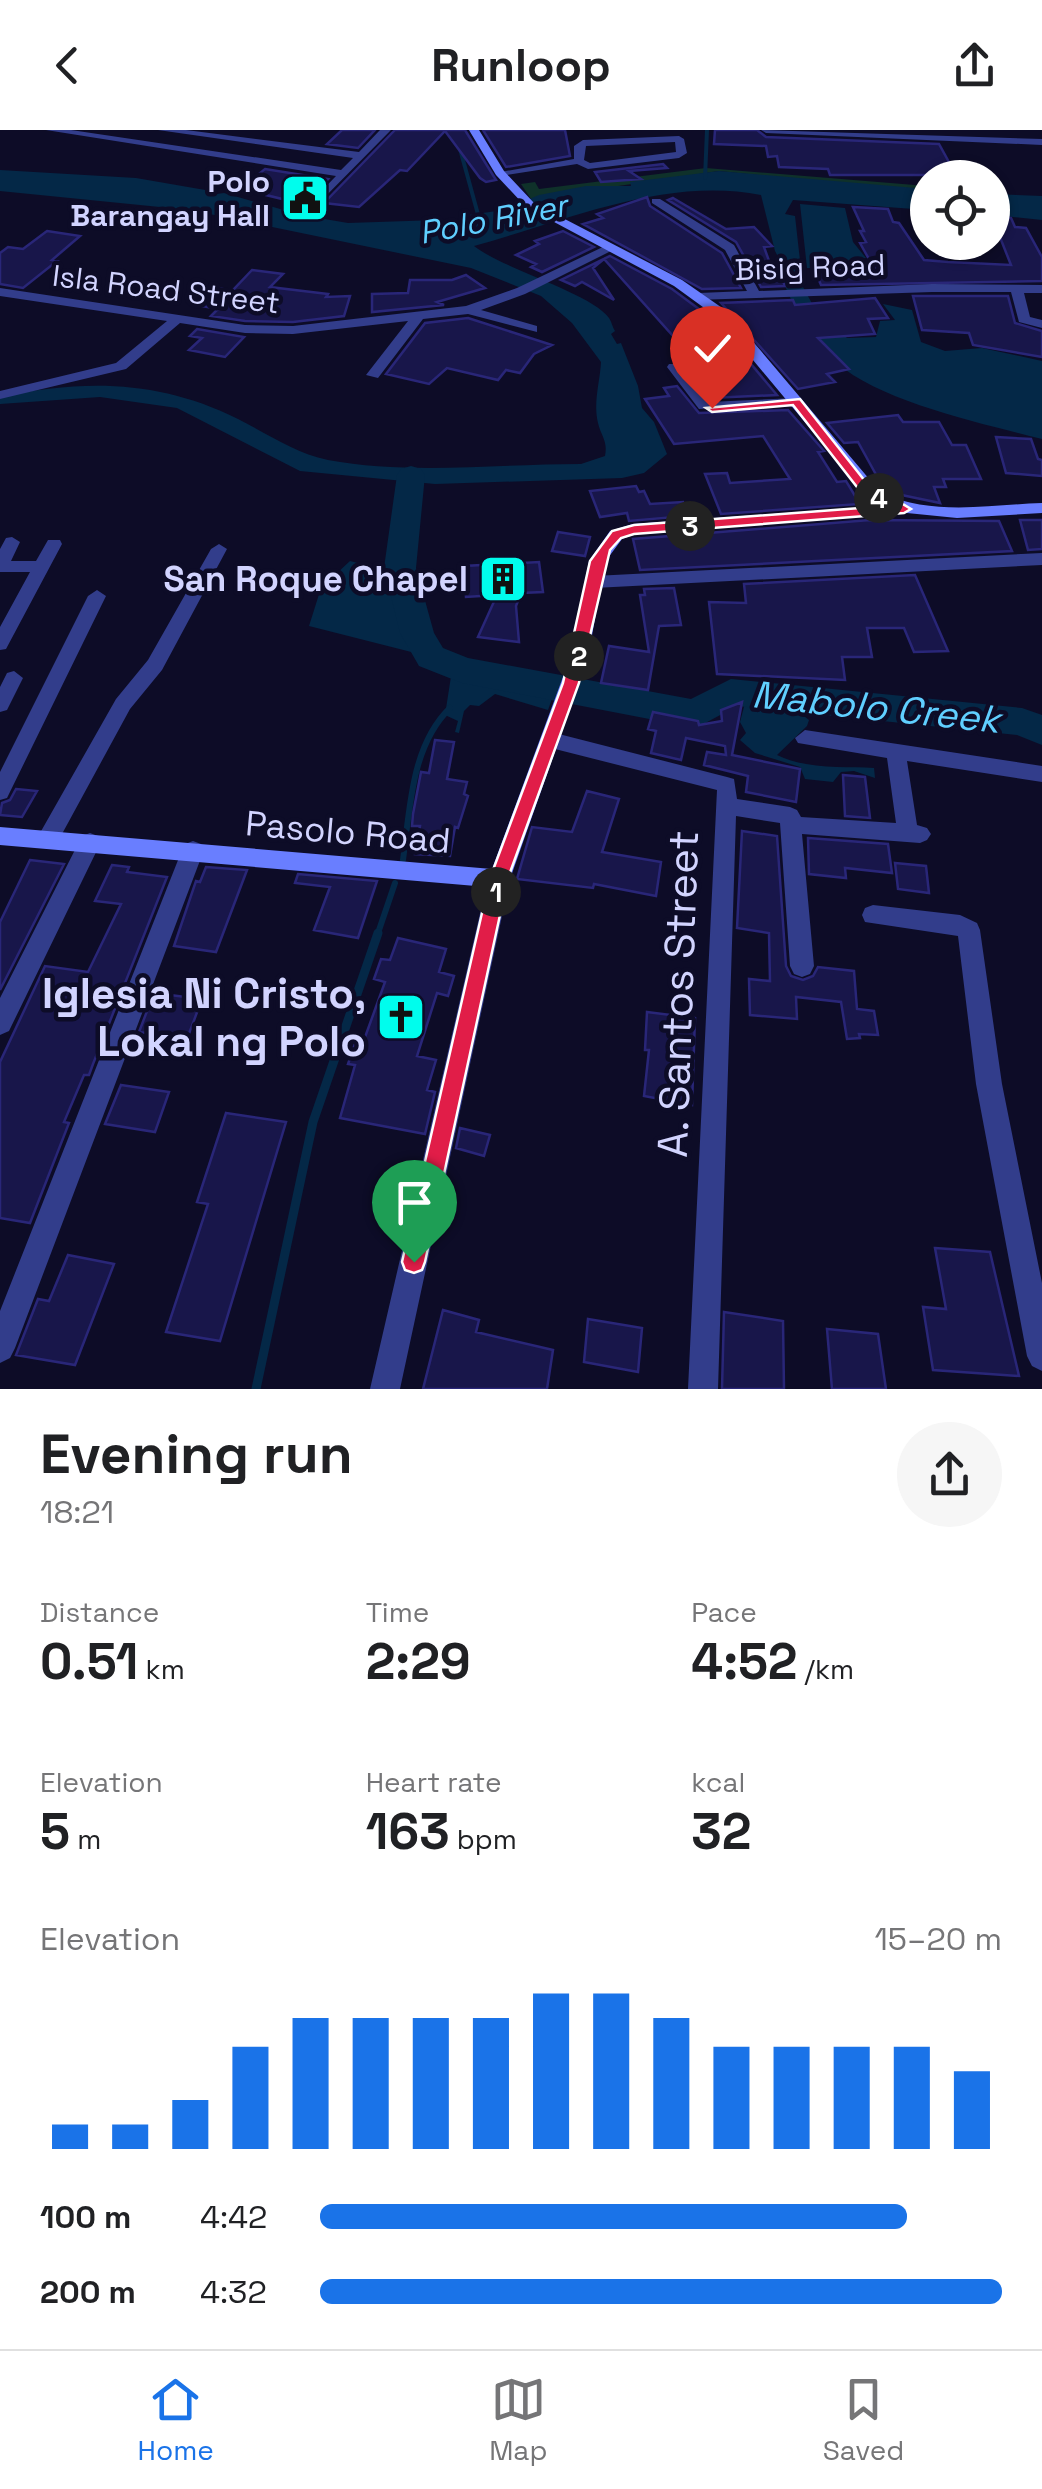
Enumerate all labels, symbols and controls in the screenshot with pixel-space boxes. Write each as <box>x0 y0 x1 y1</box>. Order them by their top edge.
text: Runloop <box>431 37 611 94</box>
icon: back <box>40 38 95 93</box>
icon: share <box>947 38 1002 93</box>
map controls <box>910 160 1010 260</box>
button: locate <box>910 160 1010 260</box>
place label: Polo Barangay Hall <box>70 162 270 235</box>
public building icon: Polo Barangay Hall <box>279 172 331 224</box>
water label: Polo River <box>416 185 573 253</box>
street label: Bisig Road <box>734 245 886 289</box>
street label: Isla Road Street <box>50 256 282 322</box>
pin <box>670 306 755 409</box>
icon: check <box>685 321 740 376</box>
pin: 4 <box>854 473 904 523</box>
text: 4 <box>870 480 888 516</box>
pin: 3 <box>665 501 715 551</box>
text: 3 <box>681 508 699 544</box>
building icon: San Roque Chapel <box>477 553 529 605</box>
place label: San Roque Chapel <box>163 557 468 601</box>
pin: 2 <box>554 631 604 681</box>
text: 2 <box>571 638 587 674</box>
water label: Mabolo Creek <box>750 670 1007 744</box>
street label: Pasolo Road <box>244 801 452 863</box>
street label: A. Santos Street <box>646 830 710 1158</box>
pin: 1 <box>471 867 521 917</box>
text: 1 <box>490 874 502 910</box>
place label: Iglesia Ni Cristo, Lokal ng Polo <box>42 967 366 1068</box>
church icon: Iglesia Ni Cristo, Lokal ng Polo <box>375 991 427 1043</box>
pin <box>372 1160 457 1263</box>
icon: arrive <box>387 1175 442 1230</box>
text: Evening run <box>40 1419 353 1489</box>
button: share <box>897 1422 1002 1527</box>
text: 18:21 <box>40 1492 114 1532</box>
text: Distance <box>40 1594 159 1630</box>
text: Time <box>366 1594 429 1630</box>
text: Pace <box>691 1594 757 1630</box>
text: 0.51 <box>40 1630 138 1694</box>
text: 2:29 <box>366 1630 471 1694</box>
text: 4:52 <box>691 1630 797 1694</box>
text: km <box>138 1651 185 1687</box>
text: /km <box>797 1651 854 1687</box>
text: Elevation <box>40 1764 163 1800</box>
text: Heart rate <box>366 1764 502 1800</box>
text: kcal <box>691 1764 745 1800</box>
text: 5 <box>40 1800 70 1864</box>
text: 163 <box>366 1800 450 1864</box>
text: 32 <box>691 1800 751 1864</box>
text: m <box>70 1821 101 1857</box>
text: bpm <box>450 1821 517 1857</box>
text: Elevation <box>40 1919 180 1959</box>
text: 15–20 m <box>874 1919 1002 1959</box>
text: 100 m <box>40 2197 131 2237</box>
text: 4:42 <box>200 2197 267 2237</box>
text: 200 m <box>40 2272 136 2312</box>
text: 4:32 <box>200 2272 267 2312</box>
tab: Home <box>138 2372 214 2468</box>
tab: Map <box>489 2372 548 2468</box>
tab: Saved <box>823 2372 904 2468</box>

